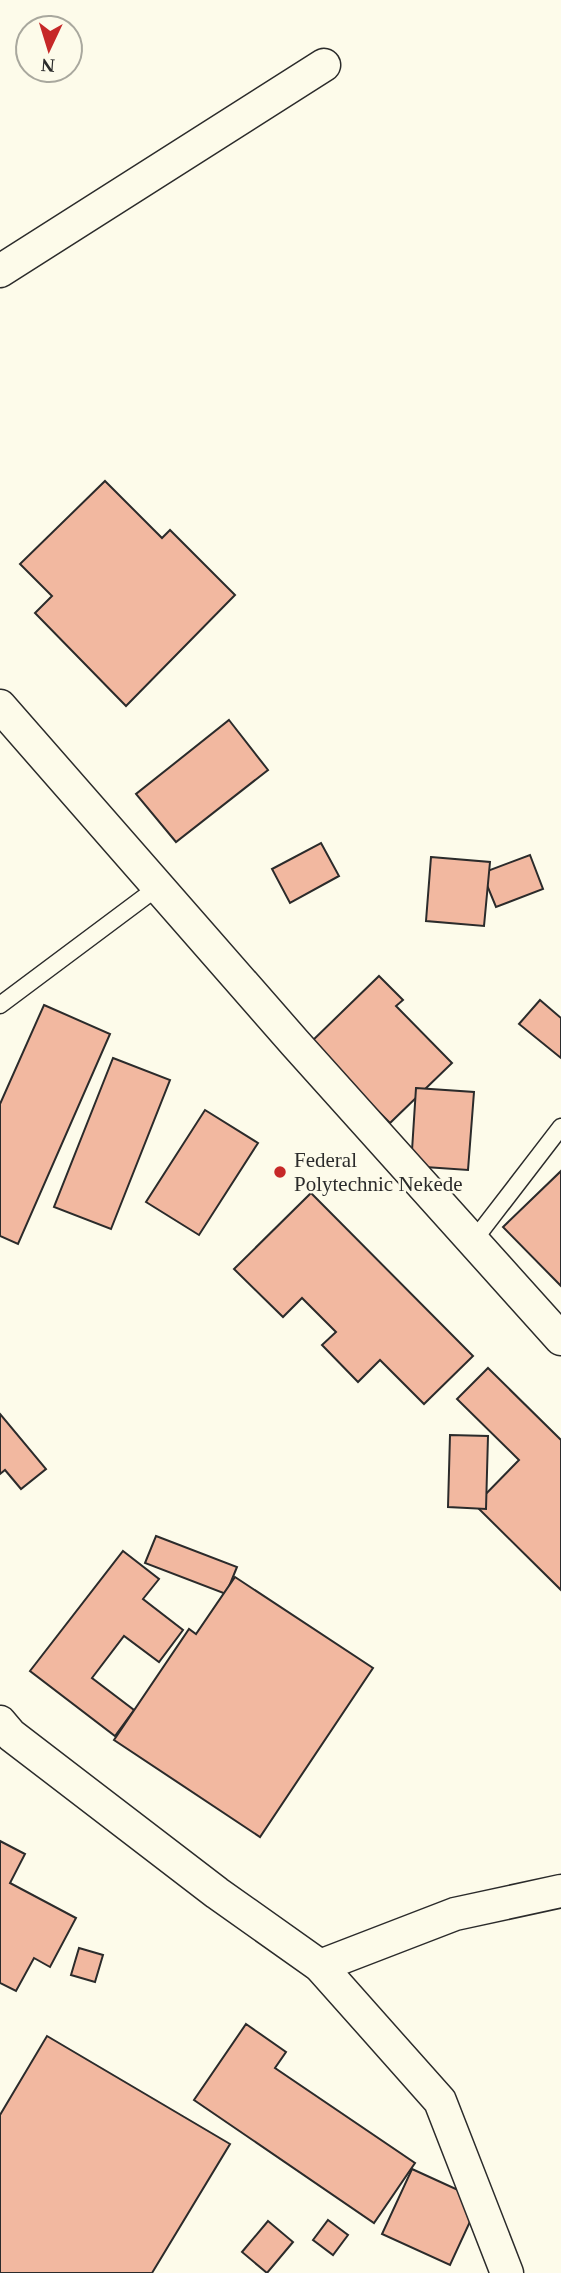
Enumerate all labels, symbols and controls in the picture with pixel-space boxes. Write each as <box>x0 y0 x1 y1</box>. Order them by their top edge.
north arrow <box>14 14 84 84</box>
text: N <box>40 54 55 76</box>
place label: Federal Polytechnic Nekede <box>294 1148 463 1196</box>
marker: Federal Polytechnic Nekede <box>272 1164 288 1180</box>

